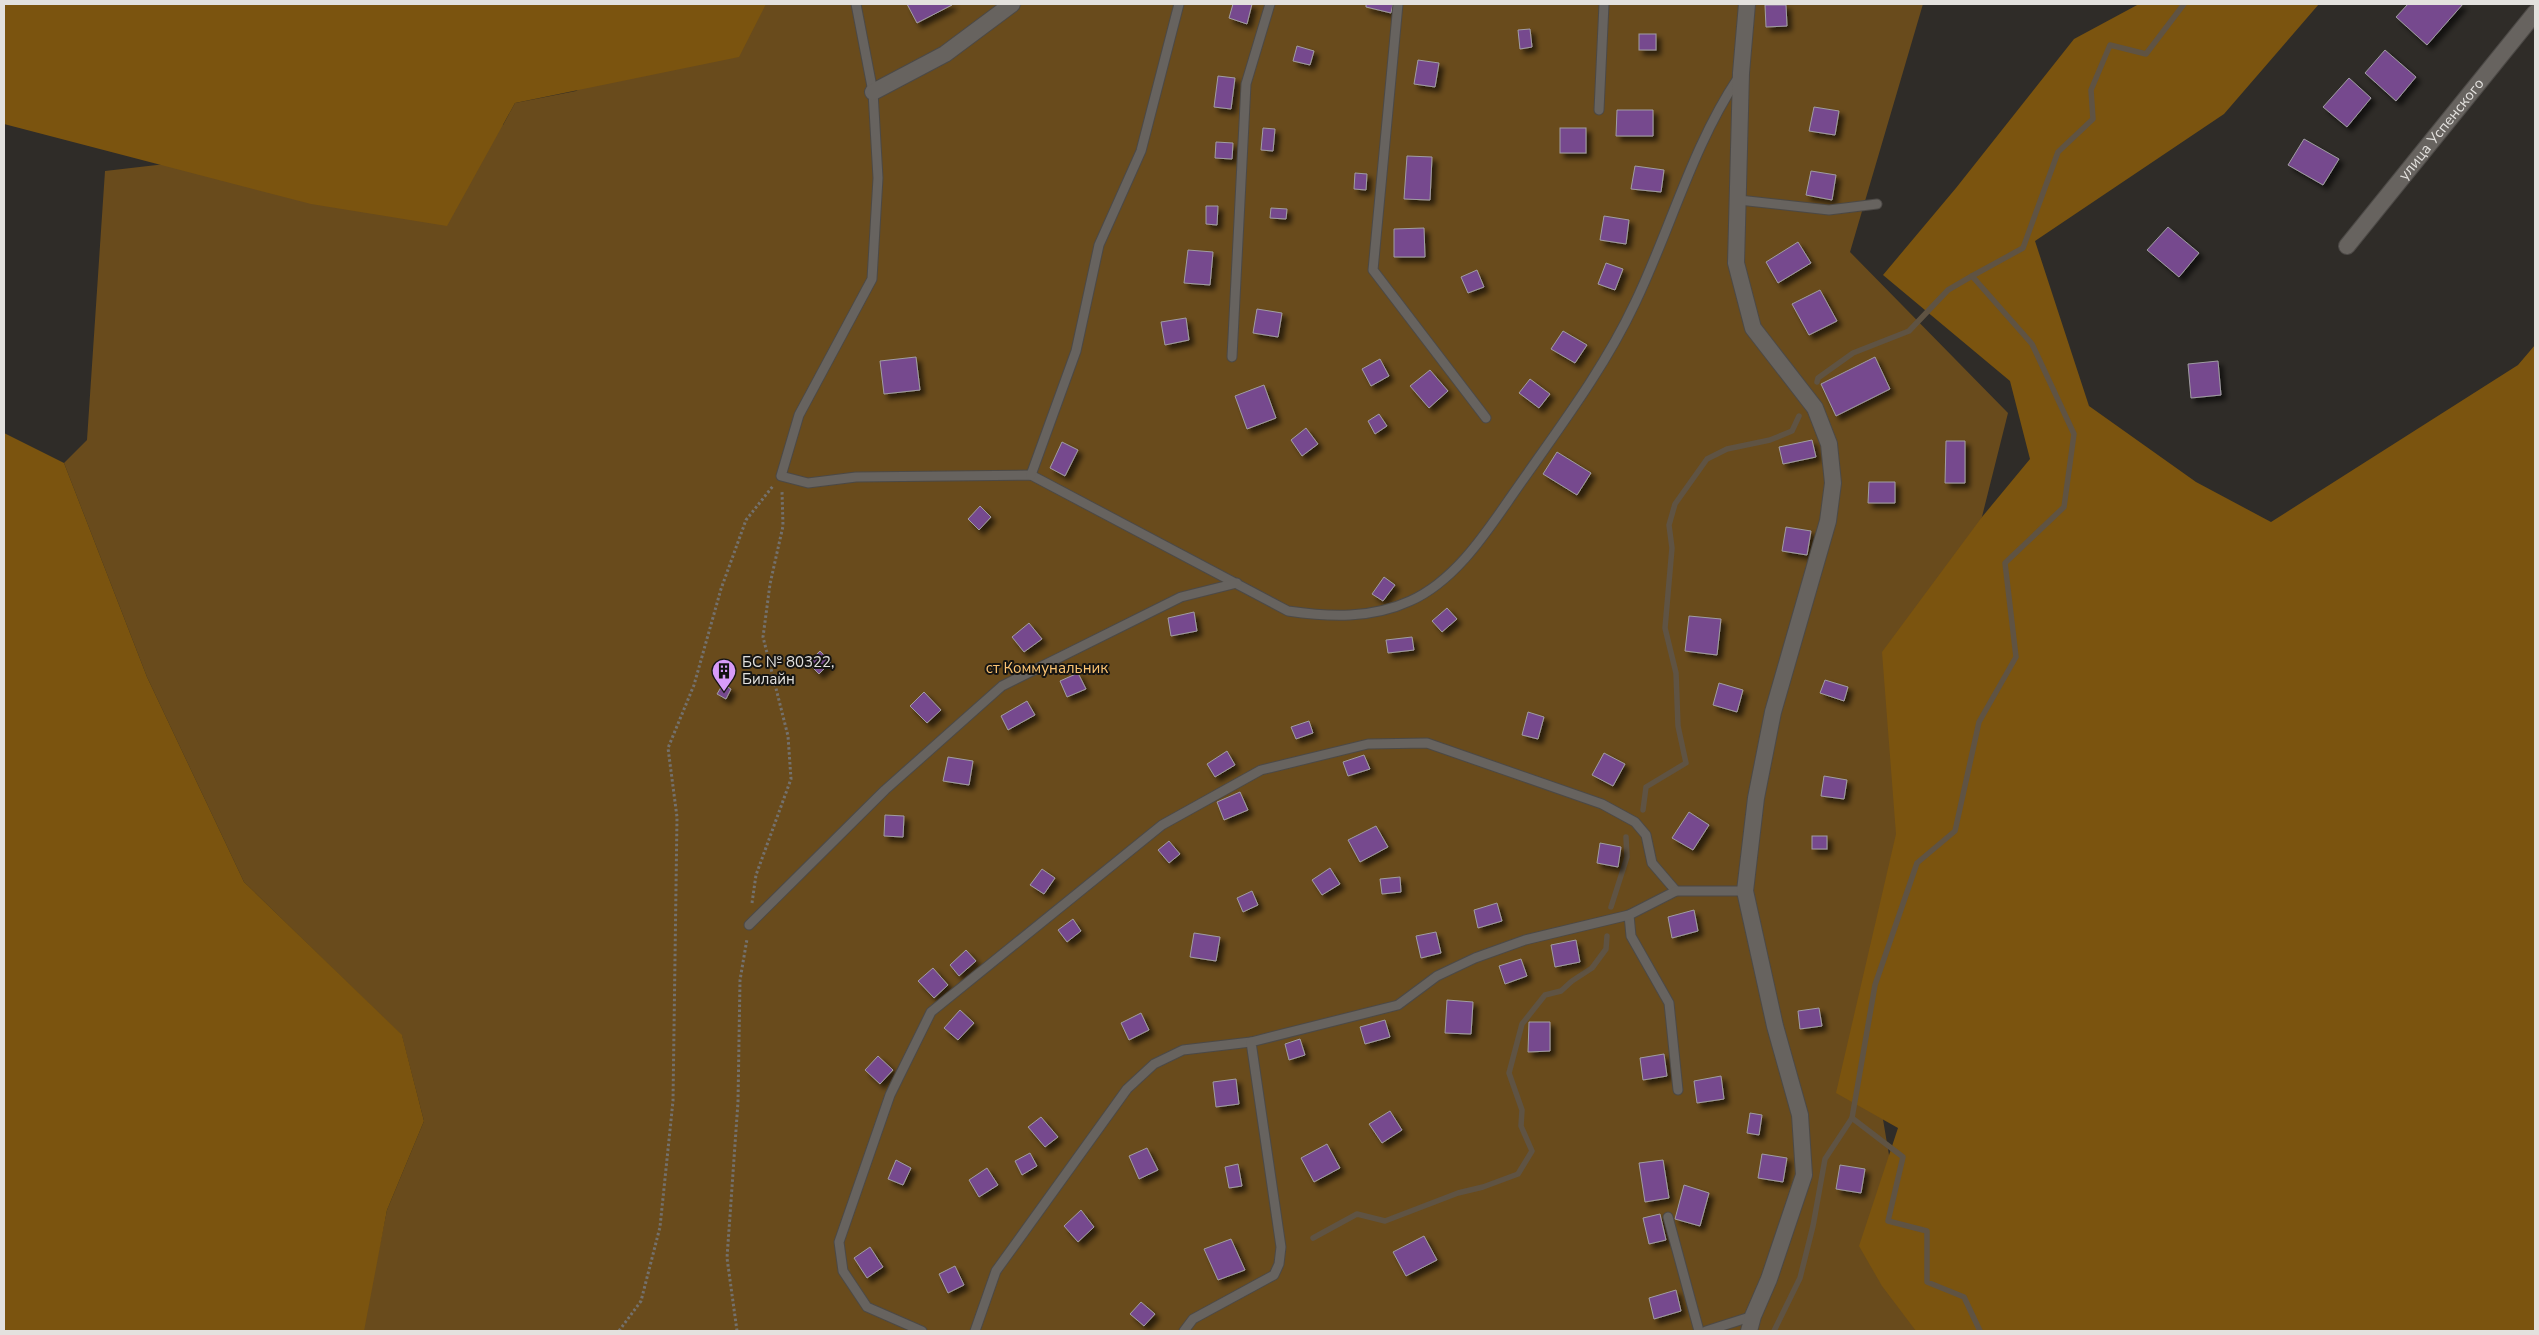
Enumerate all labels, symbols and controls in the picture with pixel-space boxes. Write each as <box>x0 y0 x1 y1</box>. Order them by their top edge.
street label: улица Успенского <box>2394 74 2488 185</box>
place label: БС № 80322, Билайн <box>742 652 834 689</box>
building icon: БС № 80322, Билайн <box>711 658 737 692</box>
park label: ст Коммунальник <box>986 658 1108 678</box>

